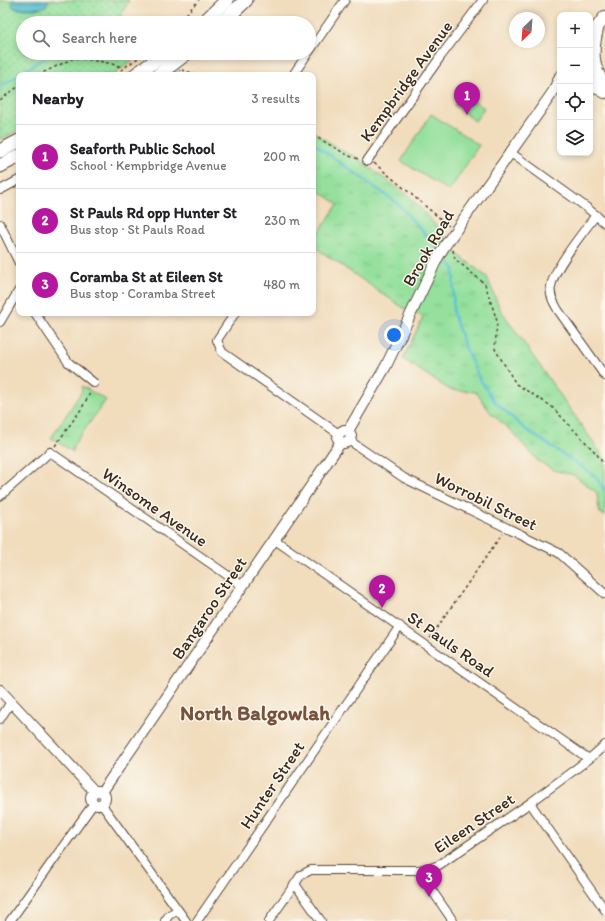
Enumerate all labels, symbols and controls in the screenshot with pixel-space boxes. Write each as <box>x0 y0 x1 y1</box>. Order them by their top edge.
north arrow <box>509 12 545 48</box>
map controls <box>557 12 593 156</box>
button: + <box>557 12 593 48</box>
search box <box>16 16 316 60</box>
street label: Kempbridge Avenue <box>355 17 457 145</box>
icon: search <box>30 27 52 49</box>
text: Search here <box>62 29 137 47</box>
button: − <box>557 48 593 84</box>
pin: 1 <box>454 82 480 115</box>
button: locate <box>557 84 593 120</box>
text: Nearby <box>32 88 84 108</box>
text: 3 results <box>251 91 300 106</box>
button: layers <box>557 120 593 156</box>
text: Seaforth Public School <box>70 140 215 158</box>
text: 1 <box>42 149 48 164</box>
text: 200 m <box>263 149 300 164</box>
text: School · Kempbridge Avenue <box>70 158 226 173</box>
text: St Pauls Rd opp Hunter St <box>70 204 237 222</box>
street label: Brook Road <box>398 206 458 290</box>
text: 2 <box>42 213 48 228</box>
text: 230 m <box>264 213 300 228</box>
text: Bus stop · St Pauls Road <box>70 222 205 237</box>
text: Coramba St at Eileen St <box>70 268 223 286</box>
text: 3 <box>41 277 49 292</box>
text: 480 m <box>263 277 300 292</box>
text: Bus stop · Coramba Street <box>70 286 215 301</box>
your location <box>384 325 404 345</box>
street label: Winsome Avenue <box>98 463 212 551</box>
street label: Worrobil Street <box>431 468 541 534</box>
street label: Bangaroo Street <box>167 553 251 663</box>
pin: 2 <box>369 575 395 608</box>
street label: St Pauls Road <box>404 607 499 682</box>
district label: North Balgowlah <box>180 700 330 726</box>
street label: Hunter Street <box>236 738 308 832</box>
street label: Eileen Street <box>430 788 519 857</box>
pin: 3 <box>416 864 442 897</box>

